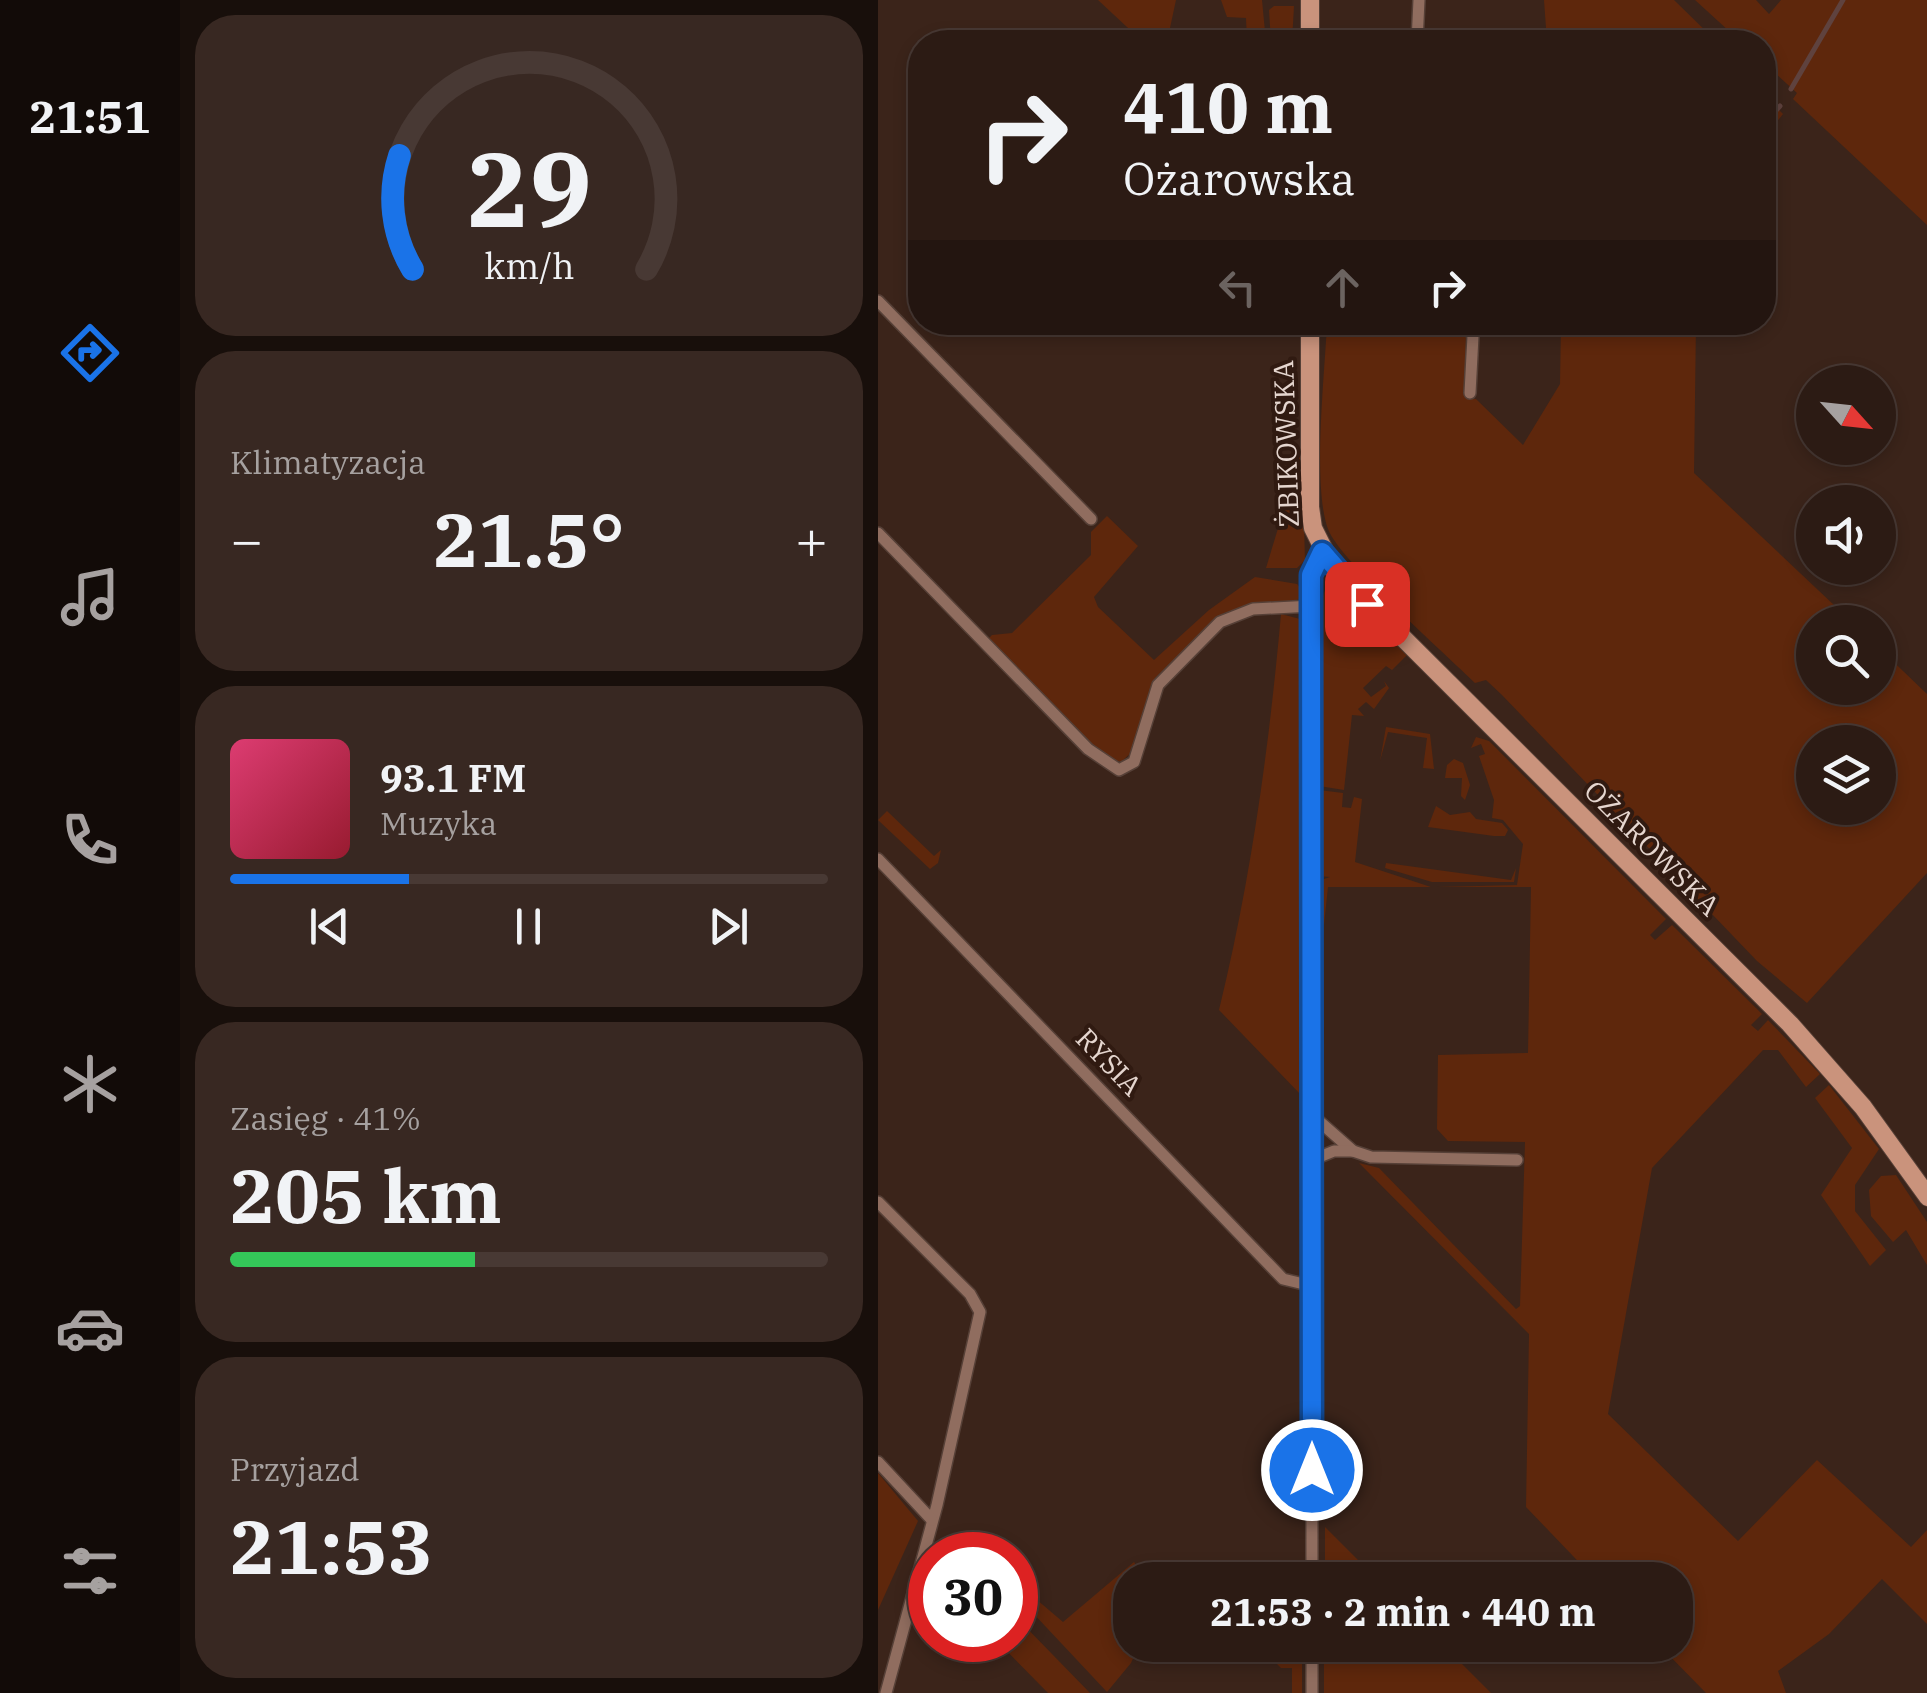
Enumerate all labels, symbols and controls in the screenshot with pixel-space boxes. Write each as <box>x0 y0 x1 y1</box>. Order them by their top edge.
text: 410 m <box>1123 61 1333 152</box>
icon: right <box>958 70 1088 200</box>
text: 21:51 <box>29 87 151 145</box>
text: 29 <box>467 120 591 256</box>
text: Ożarowska <box>1123 149 1355 207</box>
text: km/h <box>484 242 574 289</box>
icon: left <box>1210 260 1265 315</box>
icon: ahead <box>1315 260 1370 315</box>
icon: right <box>1420 260 1475 315</box>
icon: directions <box>55 318 125 388</box>
street label: ŻBIKOWSKA <box>1264 360 1307 528</box>
north arrow <box>1796 365 1896 465</box>
map controls <box>1796 365 1896 825</box>
text: Klimatyzacja <box>230 441 426 483</box>
button: sound <box>1796 485 1896 585</box>
text: 21.5° <box>433 490 625 588</box>
text: − <box>230 504 263 575</box>
text: + <box>795 504 828 575</box>
icon: music <box>55 562 125 632</box>
pin <box>1325 562 1410 647</box>
icon: arrive <box>1340 577 1395 632</box>
button: search <box>1796 605 1896 705</box>
button: layers <box>1796 725 1896 825</box>
text: 93.1 FM <box>380 753 526 802</box>
street label: OŻAROWSKA <box>1577 772 1728 923</box>
text: Muzyka <box>380 802 497 844</box>
icon: phone <box>55 805 125 875</box>
icon: previous <box>302 899 357 954</box>
icon: pause <box>501 899 556 954</box>
icon: next <box>701 899 756 954</box>
street label: RYSIA <box>1068 1020 1151 1103</box>
icon: climate <box>55 1049 125 1119</box>
text: Zasięg · 41% <box>230 1097 421 1139</box>
text: 205 km <box>230 1146 502 1244</box>
icon: car <box>55 1293 125 1363</box>
position arrow <box>1260 1418 1364 1522</box>
text: Przyjazd <box>230 1448 360 1490</box>
text: 21:53 <box>230 1497 433 1595</box>
speed limit sign: 30 <box>908 1532 1038 1662</box>
icon: filters <box>55 1536 125 1606</box>
text: 21:53 · 2 min · 440 m <box>1210 1587 1596 1636</box>

